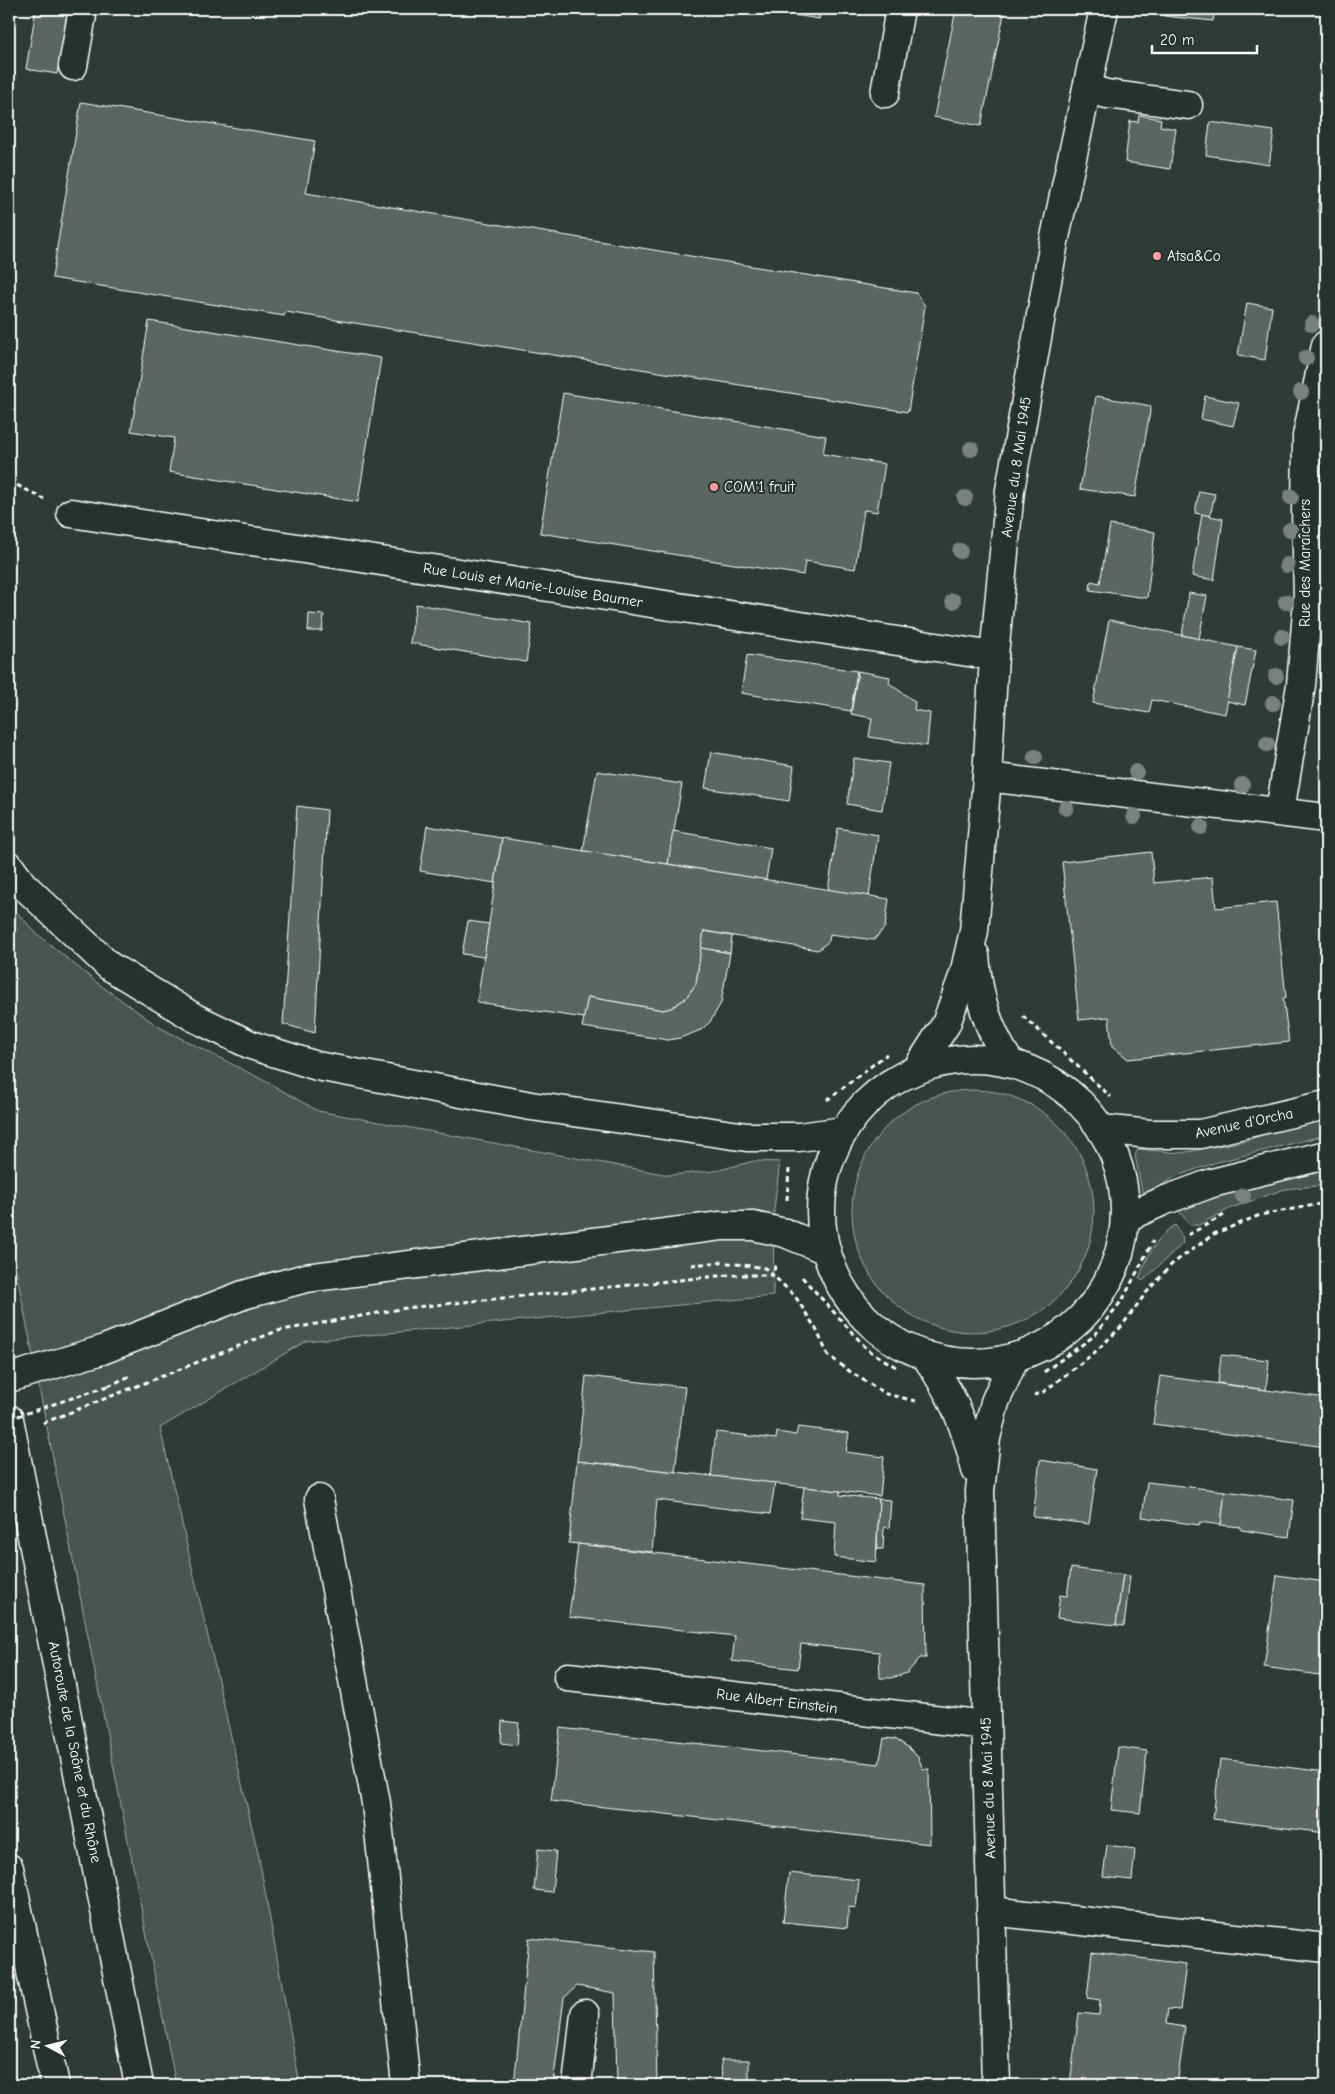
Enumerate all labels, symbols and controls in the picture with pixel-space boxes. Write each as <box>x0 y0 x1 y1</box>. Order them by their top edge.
scale bar <box>1152 22 1258 54</box>
text: 20 m <box>1160 31 1194 49</box>
place label: Atsa&Co <box>1167 247 1221 265</box>
marker: Atsa&Co <box>1151 250 1163 262</box>
street label: Avenue du 8 Mai 1945 <box>997 395 1035 539</box>
place label: COM'1 fruit <box>724 478 795 496</box>
marker: COM'1 fruit <box>708 481 720 493</box>
street label: Rue des Maraîchers <box>1296 499 1314 627</box>
street label: Rue Louis et Marie-Louise Baumer <box>422 559 644 611</box>
street label: Avenue d'Orcha <box>1193 1104 1295 1142</box>
street label: Autoroute de la Saône et du Rhône <box>45 1640 105 1865</box>
street label: Rue Albert Einstein <box>715 1685 839 1717</box>
street label: Avenue du 8 Mai 1945 <box>977 1717 999 1859</box>
north arrow <box>22 2022 72 2072</box>
text: N <box>27 2039 45 2050</box>

